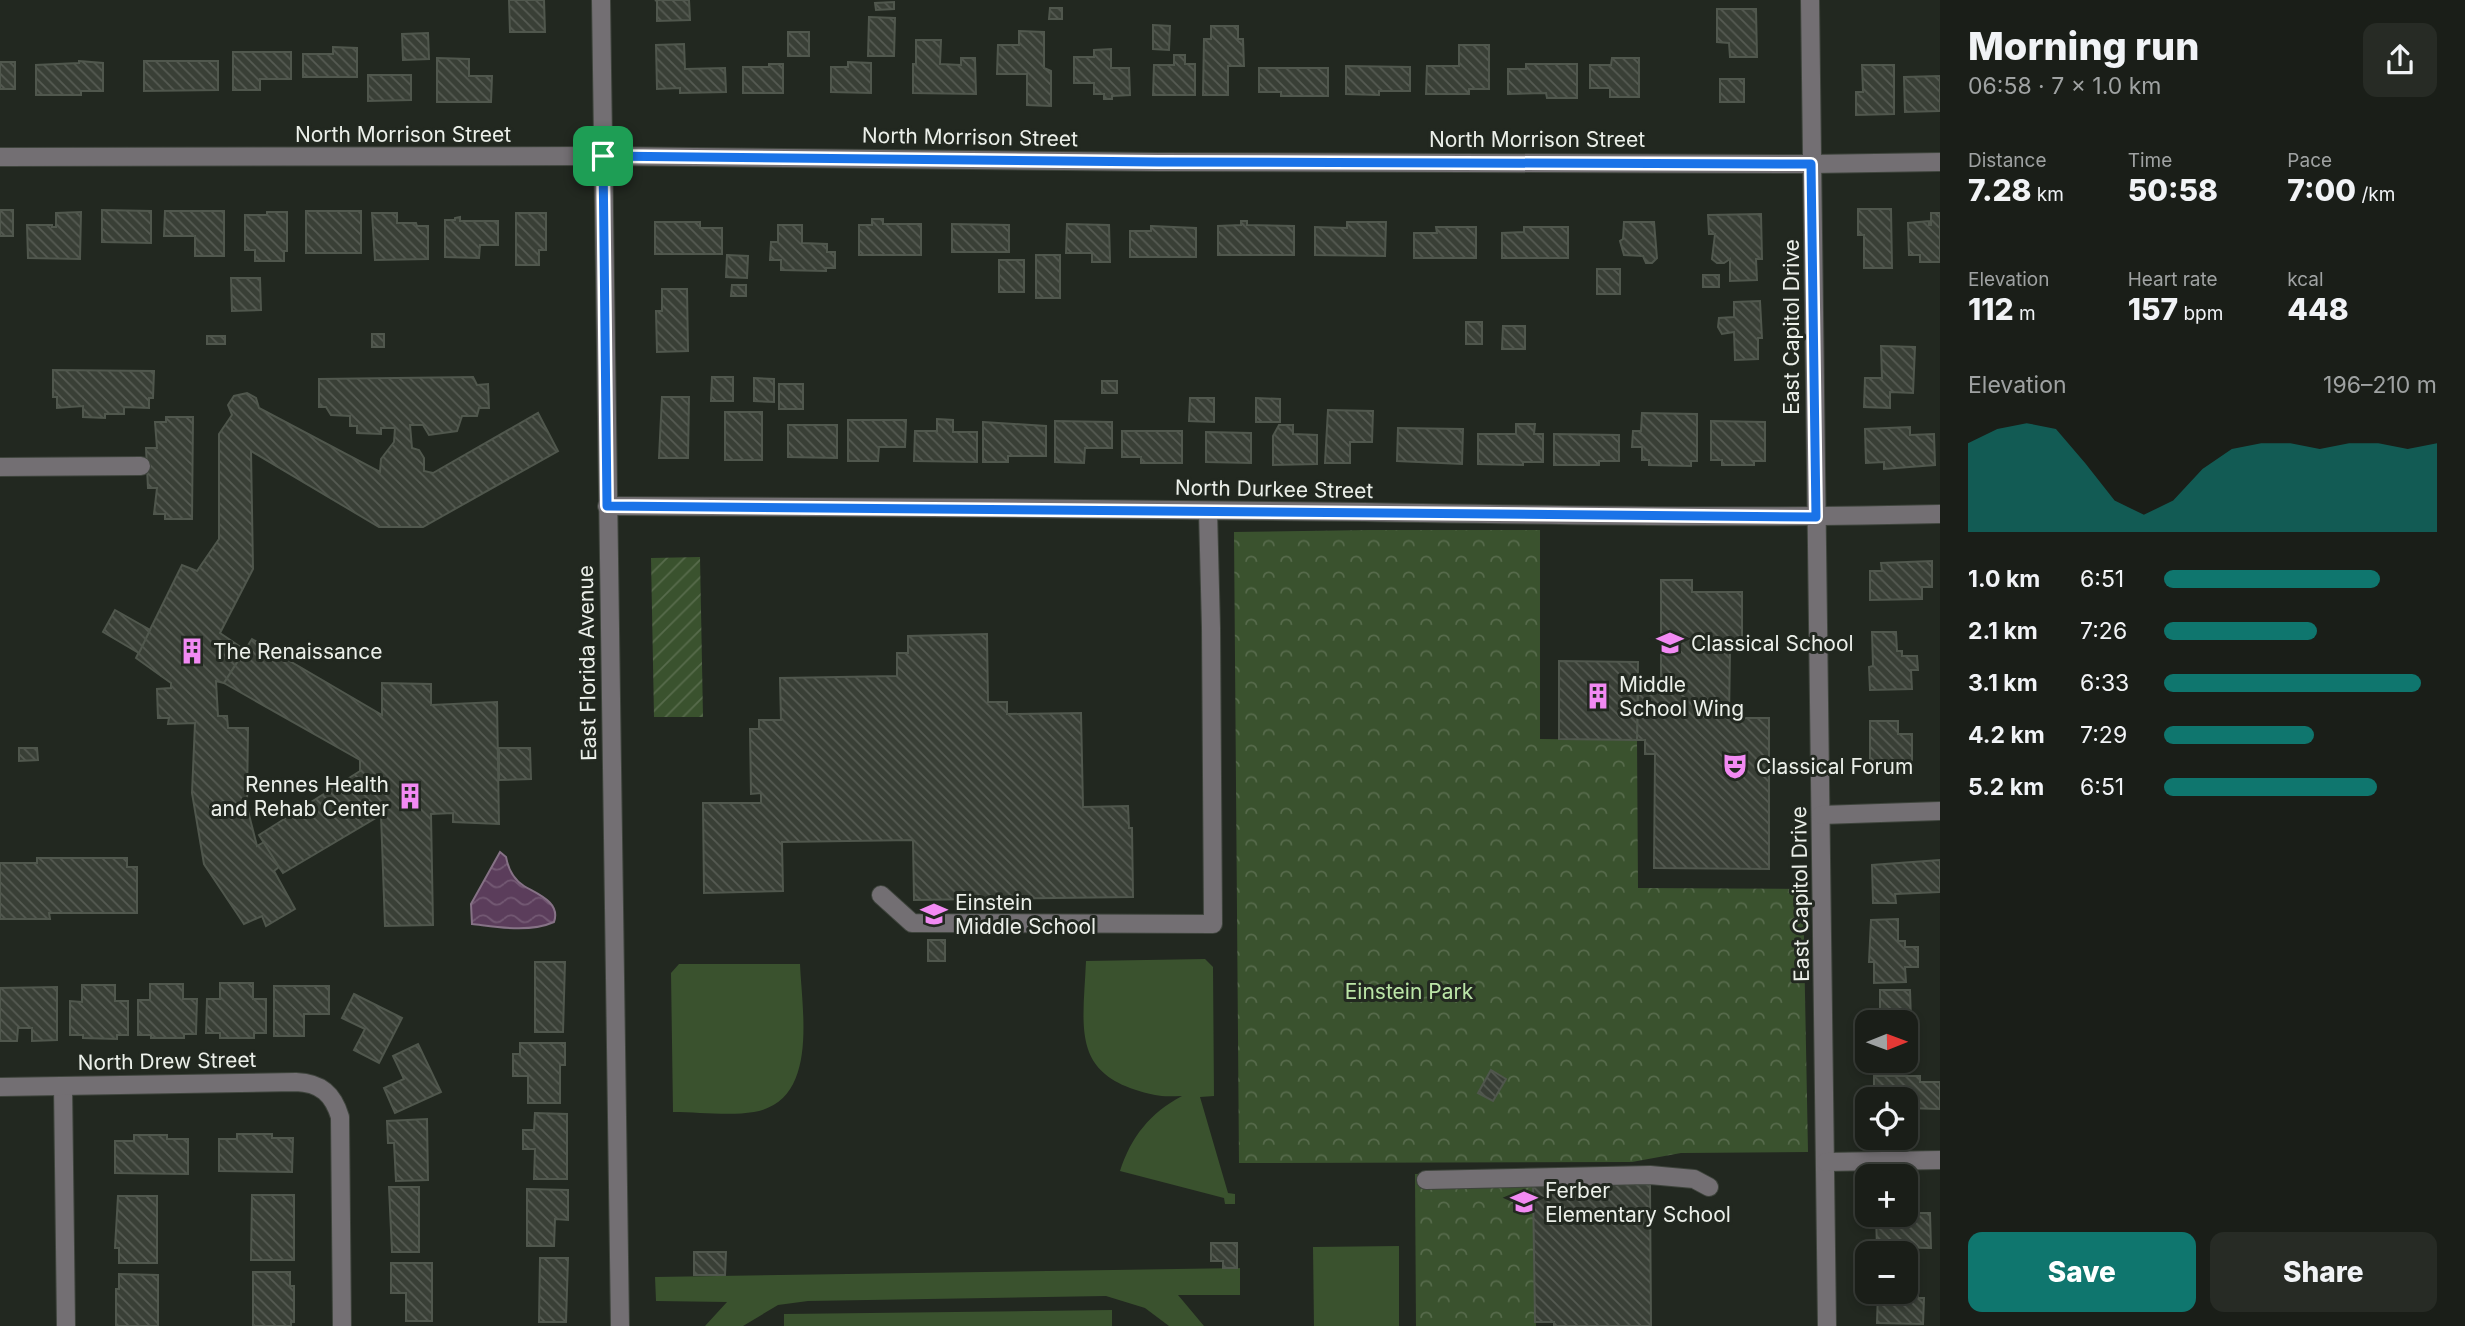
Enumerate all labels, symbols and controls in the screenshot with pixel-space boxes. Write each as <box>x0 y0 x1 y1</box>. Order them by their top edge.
text: Morning run <box>1968 23 2199 69</box>
button: share <box>2363 23 2437 97</box>
text: 06:58 · 7 × 1.0 km <box>1968 72 2162 100</box>
street label: North Morrison Street <box>295 122 511 147</box>
street label: North Morrison Street <box>862 123 1078 151</box>
pin <box>573 126 633 186</box>
street label: North Morrison Street <box>1429 127 1645 152</box>
icon: arrive <box>584 137 622 175</box>
text: Distance <box>1968 149 2046 172</box>
text: Time <box>2128 149 2172 172</box>
text: Pace <box>2287 149 2332 172</box>
text: 7.28 <box>1968 172 2032 208</box>
text: 50:58 <box>2128 172 2218 208</box>
text: 7:00 <box>2287 172 2356 208</box>
text: km <box>2032 183 2064 206</box>
text: /km <box>2356 183 2395 206</box>
street label: East Capitol Drive <box>1779 239 1804 415</box>
text: Elevation <box>1968 268 2049 291</box>
text: Heart rate <box>2128 268 2218 291</box>
text: kcal <box>2287 268 2324 291</box>
text: 112 <box>1968 291 2014 327</box>
text: 157 <box>2128 291 2178 327</box>
text: 448 <box>2287 291 2349 327</box>
text: m <box>2014 302 2036 325</box>
text: bpm <box>2178 302 2223 325</box>
text: Elevation <box>1968 371 2067 399</box>
text: 196–210 m <box>2323 371 2437 399</box>
street label: North Durkee Street <box>1175 475 1374 503</box>
street label: East Florida Avenue <box>573 565 601 761</box>
text: 1.0 km <box>1968 565 2040 593</box>
text: 6:51 <box>2080 565 2124 593</box>
text: 2.1 km <box>1968 617 2038 645</box>
text: 7:26 <box>2080 617 2127 645</box>
school or university icon: Classical School <box>1655 628 1685 658</box>
place label: Classical School <box>1691 631 1854 656</box>
building icon: The Renaissance <box>177 636 207 666</box>
place label: The Renaissance <box>213 639 382 664</box>
text: 3.1 km <box>1968 669 2038 697</box>
text: 6:33 <box>2080 669 2129 697</box>
place label: Middle School Wing <box>1619 672 1744 721</box>
building icon: Middle School Wing <box>1583 681 1613 711</box>
text: 4.2 km <box>1968 721 2045 749</box>
text: 7:29 <box>2080 721 2127 749</box>
theatre icon: Classical Forum <box>1720 751 1750 781</box>
place label: Classical Forum <box>1756 754 1913 779</box>
place label: Rennes Health and Rehab Center <box>211 772 389 821</box>
text: 5.2 km <box>1968 773 2044 801</box>
text: 6:51 <box>2080 773 2124 801</box>
building icon: Rennes Health and Rehab Center <box>395 781 425 811</box>
street label: East Capitol Drive <box>1786 806 1814 982</box>
place label: Einstein Middle School <box>955 890 1096 939</box>
school or university icon: Einstein Middle School <box>919 899 949 929</box>
park label: Einstein Park <box>1345 979 1474 1004</box>
north arrow <box>1855 1010 1918 1073</box>
map controls <box>1855 1010 1918 1304</box>
street label: North Drew Street <box>77 1047 257 1075</box>
button: locate <box>1855 1087 1918 1150</box>
button: + <box>1855 1164 1918 1227</box>
place label: Ferber Elementary School <box>1545 1178 1731 1227</box>
school or university icon: Ferber Elementary School <box>1509 1187 1539 1217</box>
button: Save <box>1968 1232 2196 1312</box>
button: Share <box>2210 1232 2437 1312</box>
button: − <box>1855 1241 1918 1304</box>

